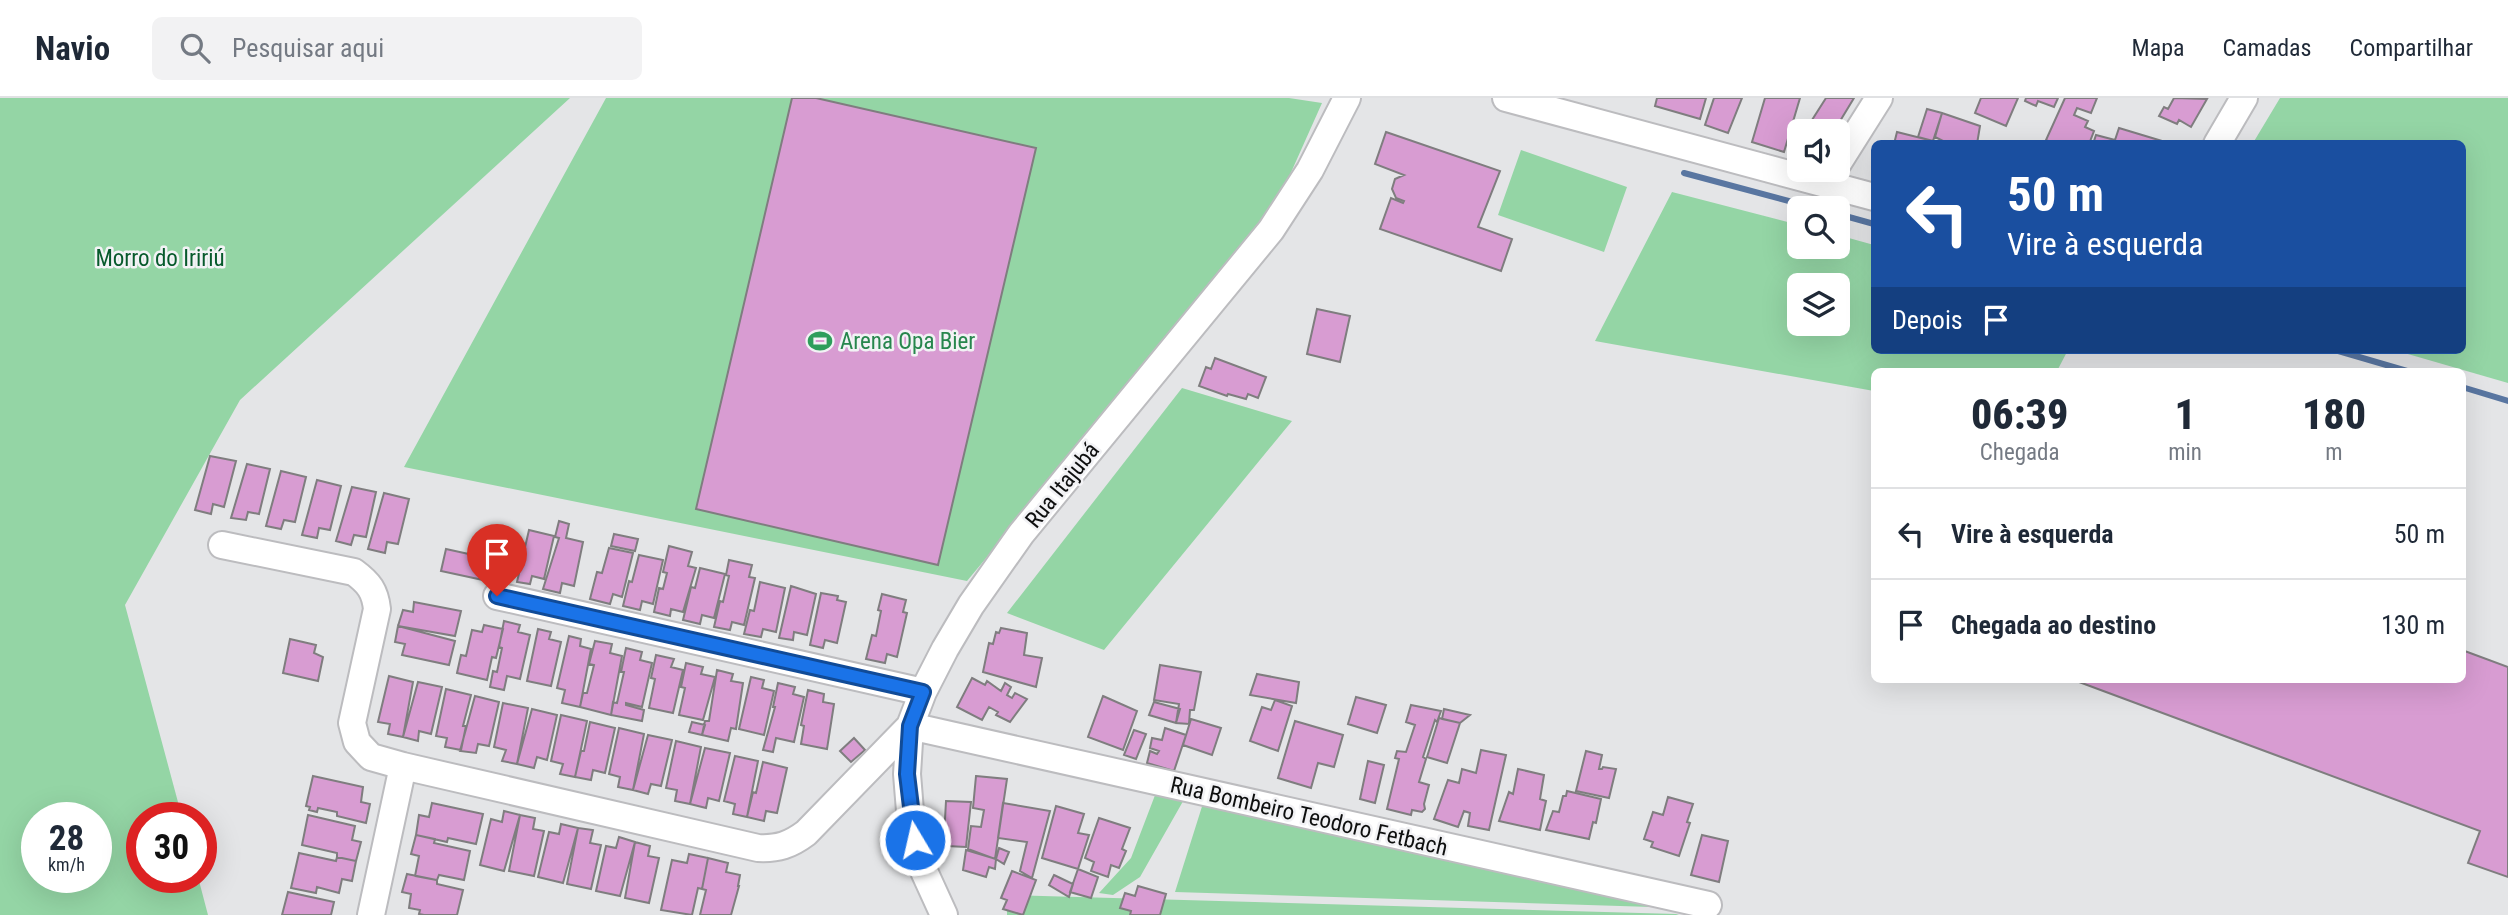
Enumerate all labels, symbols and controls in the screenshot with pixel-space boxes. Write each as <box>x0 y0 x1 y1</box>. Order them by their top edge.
search box <box>152 17 642 80</box>
text: Navio <box>35 29 110 68</box>
icon: search <box>176 29 214 67</box>
text: Pesquisar aqui <box>232 33 384 63</box>
text: Mapa <box>2132 34 2185 62</box>
text: Camadas <box>2223 34 2312 62</box>
text: Compartilhar <box>2350 34 2473 62</box>
map controls <box>1787 119 1850 336</box>
button: sound <box>1787 119 1850 182</box>
text: 50 m <box>2007 166 2104 223</box>
icon: left <box>1892 168 1983 259</box>
button: search <box>1787 196 1850 259</box>
text: Vire à esquerda <box>2007 225 2203 263</box>
park label: Morro do Iririú <box>95 245 225 272</box>
button: layers <box>1787 273 1850 336</box>
icon: arrive <box>1977 301 2015 339</box>
text: Depois <box>1892 305 1963 335</box>
sports icon: Arena Opa Bier <box>806 327 834 355</box>
place label: Arena Opa Bier <box>840 328 975 355</box>
text: 06:39 <box>1971 390 2068 439</box>
text: 1 <box>2174 390 2196 439</box>
text: 180 <box>2302 390 2366 439</box>
street label: Rua Itajubá <box>1020 437 1105 533</box>
text: Chegada <box>1980 439 2059 466</box>
text: min <box>2168 439 2202 466</box>
text: m <box>2325 439 2343 466</box>
icon: left <box>1892 515 1930 553</box>
text: Vire à esquerda <box>1951 519 2114 549</box>
text: 50 m <box>2394 519 2445 549</box>
pin <box>467 524 527 596</box>
icon: arrive <box>478 535 516 573</box>
icon: arrive <box>1892 606 1930 644</box>
text: Chegada ao destino <box>1951 610 2156 640</box>
text: 130 m <box>2381 610 2445 640</box>
street label: Rua Bombeiro Teodoro Fetbach <box>1168 771 1450 862</box>
speed limit sign: 30 <box>126 802 217 893</box>
position arrow <box>878 803 952 877</box>
text: 28 <box>49 818 84 859</box>
text: km/h <box>48 854 85 875</box>

